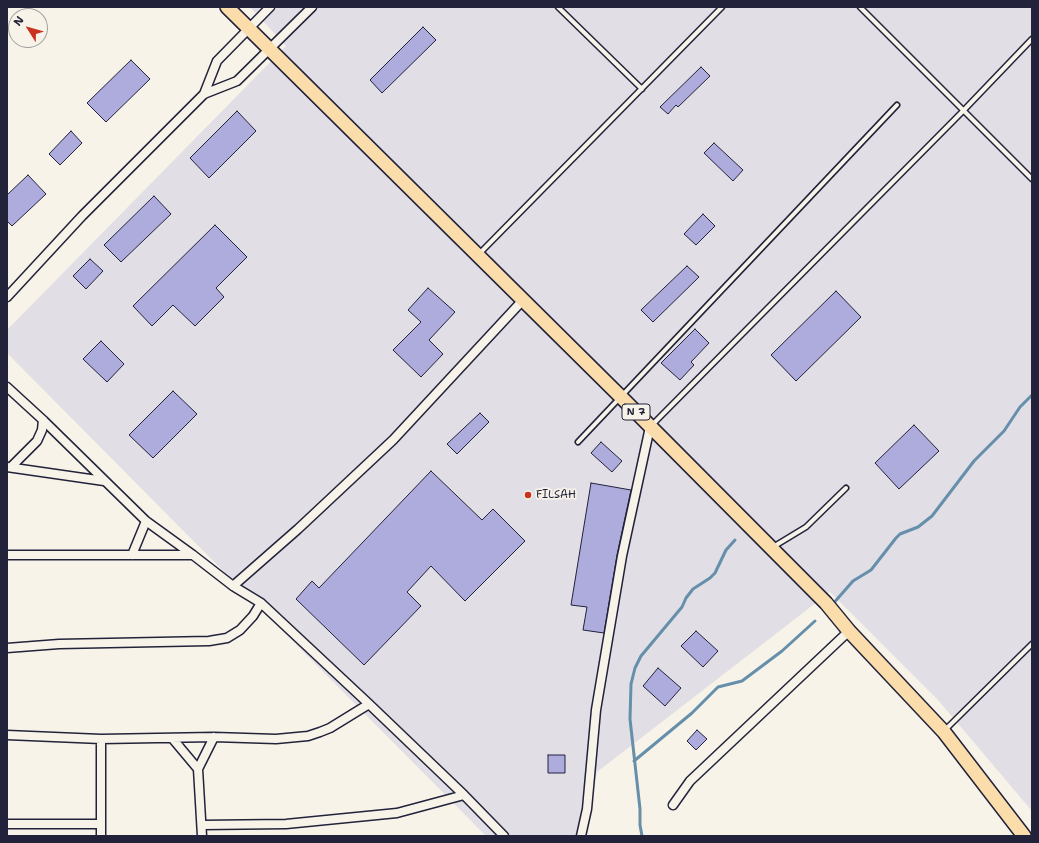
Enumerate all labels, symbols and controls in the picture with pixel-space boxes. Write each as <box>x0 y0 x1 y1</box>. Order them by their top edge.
north arrow <box>8 8 48 48</box>
text: N <box>10 13 27 29</box>
road number: N 7 <box>622 404 650 420</box>
place label: FILSAH <box>536 488 576 502</box>
marker: FILSAH <box>523 490 533 500</box>

